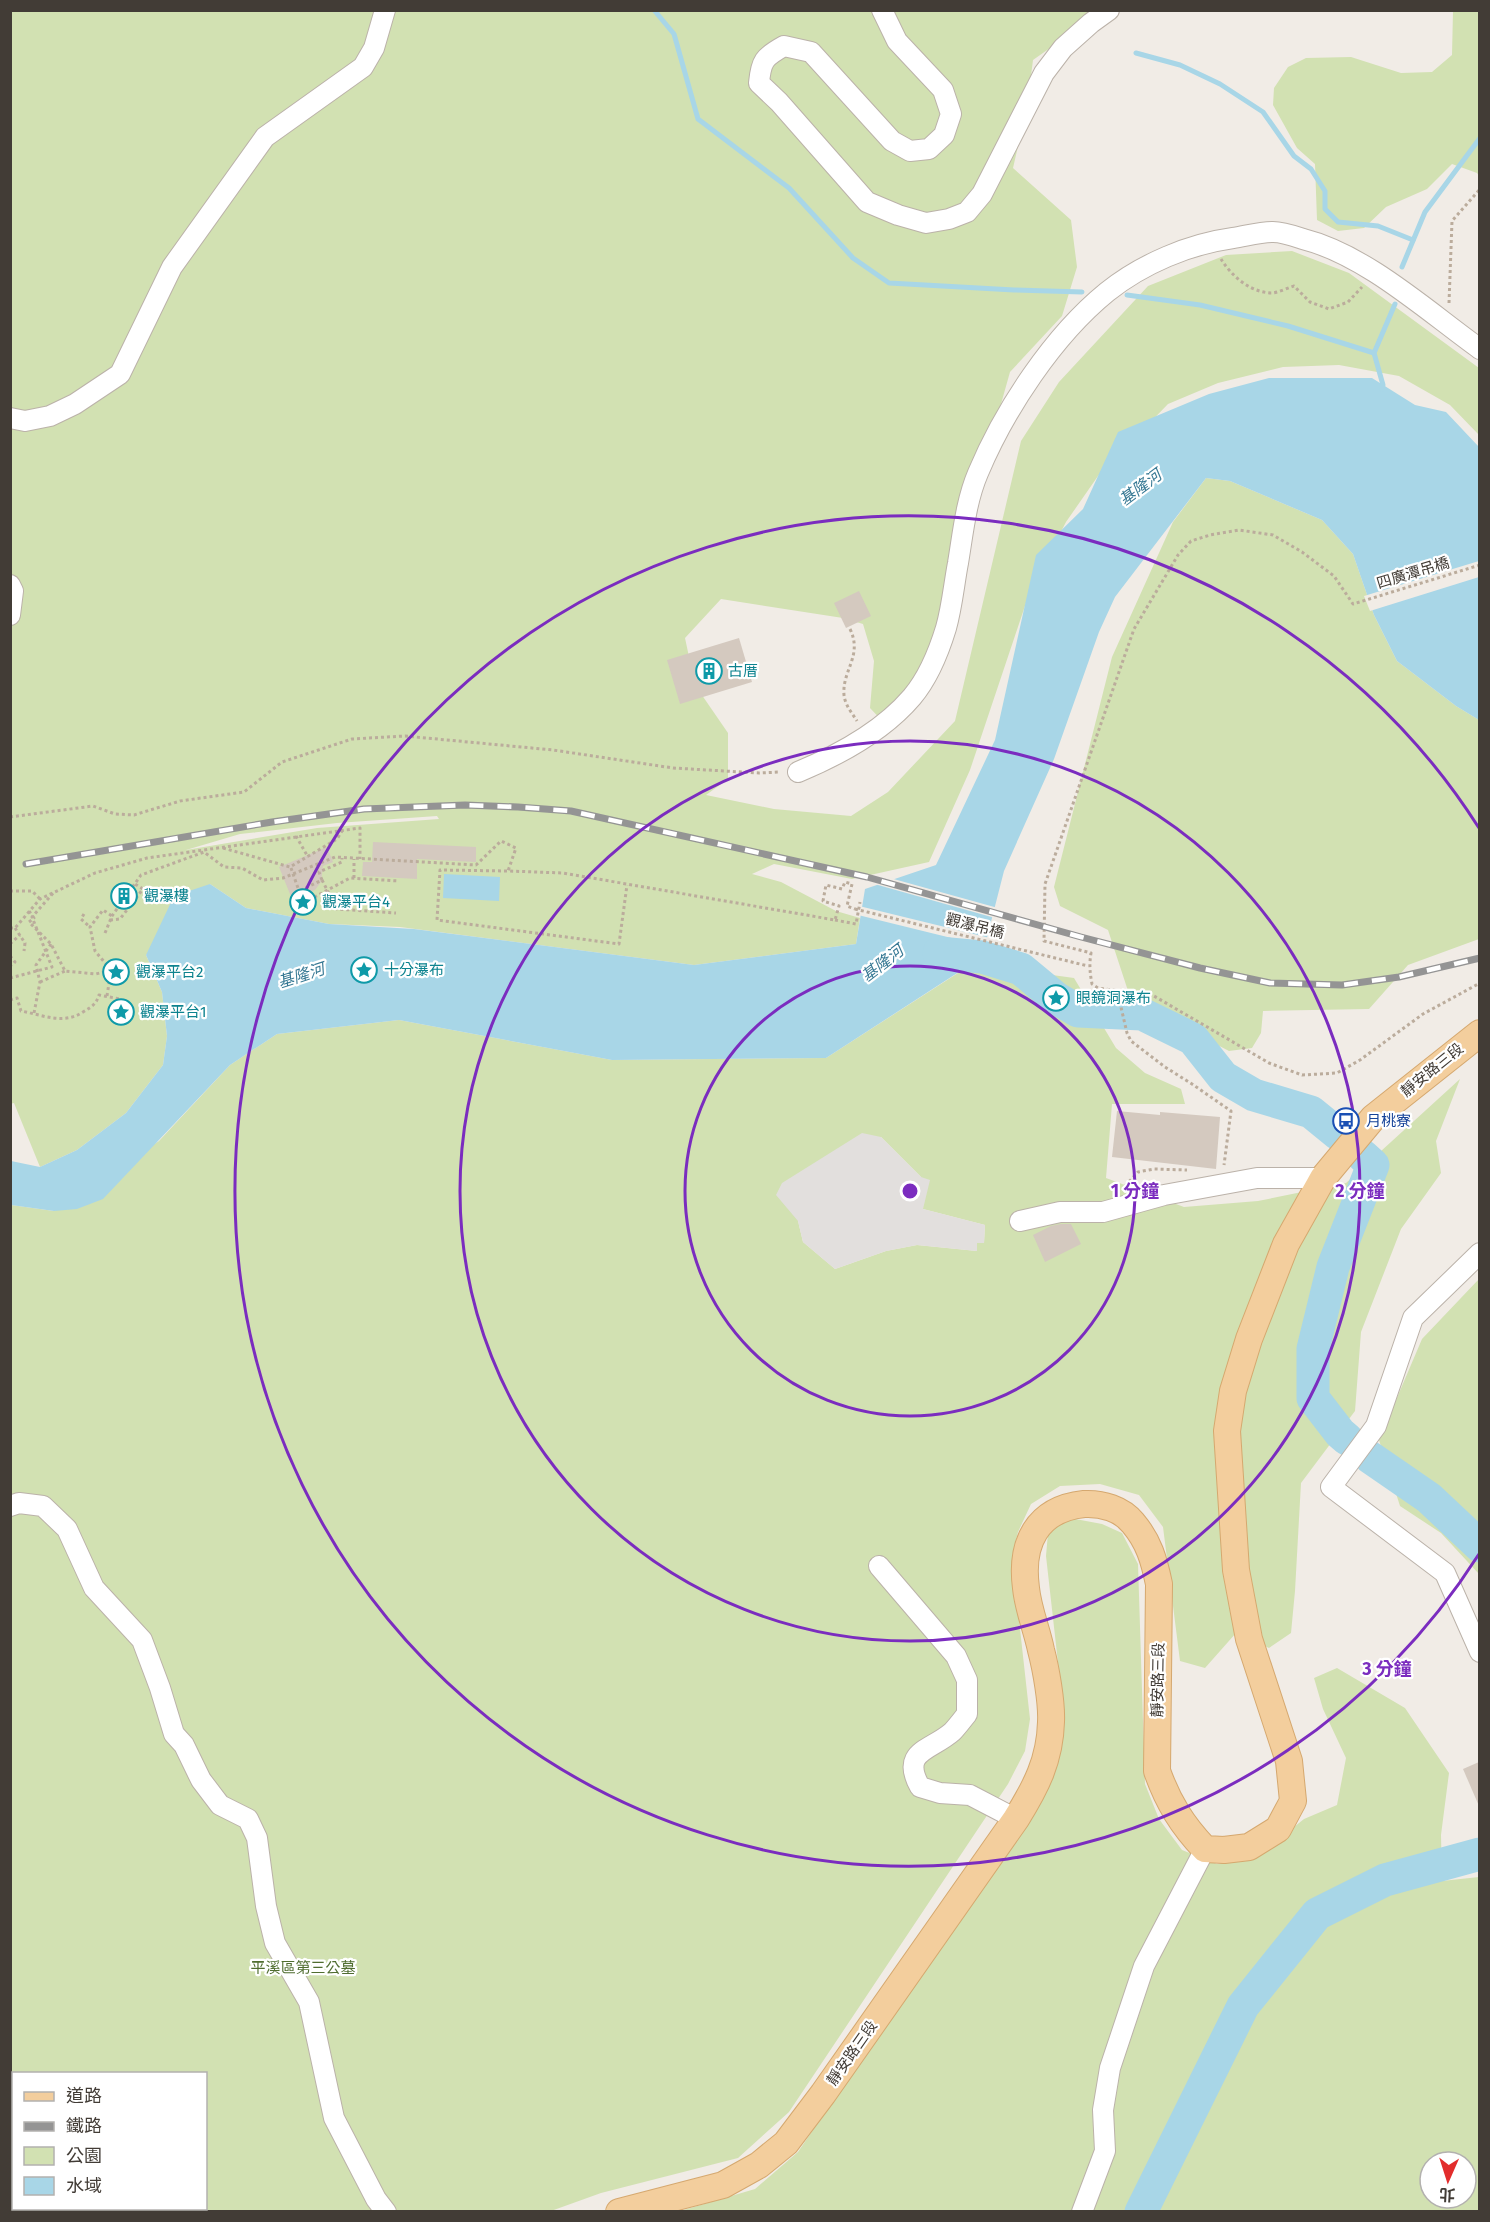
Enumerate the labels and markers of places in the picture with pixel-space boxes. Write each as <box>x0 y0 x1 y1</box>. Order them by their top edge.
building icon: 古厝 <box>694 656 724 686</box>
place label: 古厝 <box>728 662 758 680</box>
building icon: 觀瀑樓 <box>109 881 139 911</box>
place label: 觀瀑樓 <box>144 887 189 905</box>
place icon: 觀瀑平台4 <box>288 887 318 917</box>
place label: 觀瀑平台4 <box>322 893 390 911</box>
place icon: 十分瀑布 <box>349 955 379 985</box>
place icon: 觀瀑平台2 <box>101 957 131 987</box>
place label: 十分瀑布 <box>384 961 444 979</box>
place label: 觀瀑平台2 <box>136 963 203 981</box>
place icon: 眼鏡洞瀑布 <box>1041 983 1071 1013</box>
place label: 眼鏡洞瀑布 <box>1076 989 1151 1007</box>
place icon: 觀瀑平台1 <box>106 997 136 1027</box>
place label: 觀瀑平台1 <box>140 1003 207 1021</box>
bus stop icon: 月桃寮 <box>1331 1106 1361 1136</box>
place label: 月桃寮 <box>1366 1112 1411 1130</box>
centre of rings <box>900 1181 920 1201</box>

